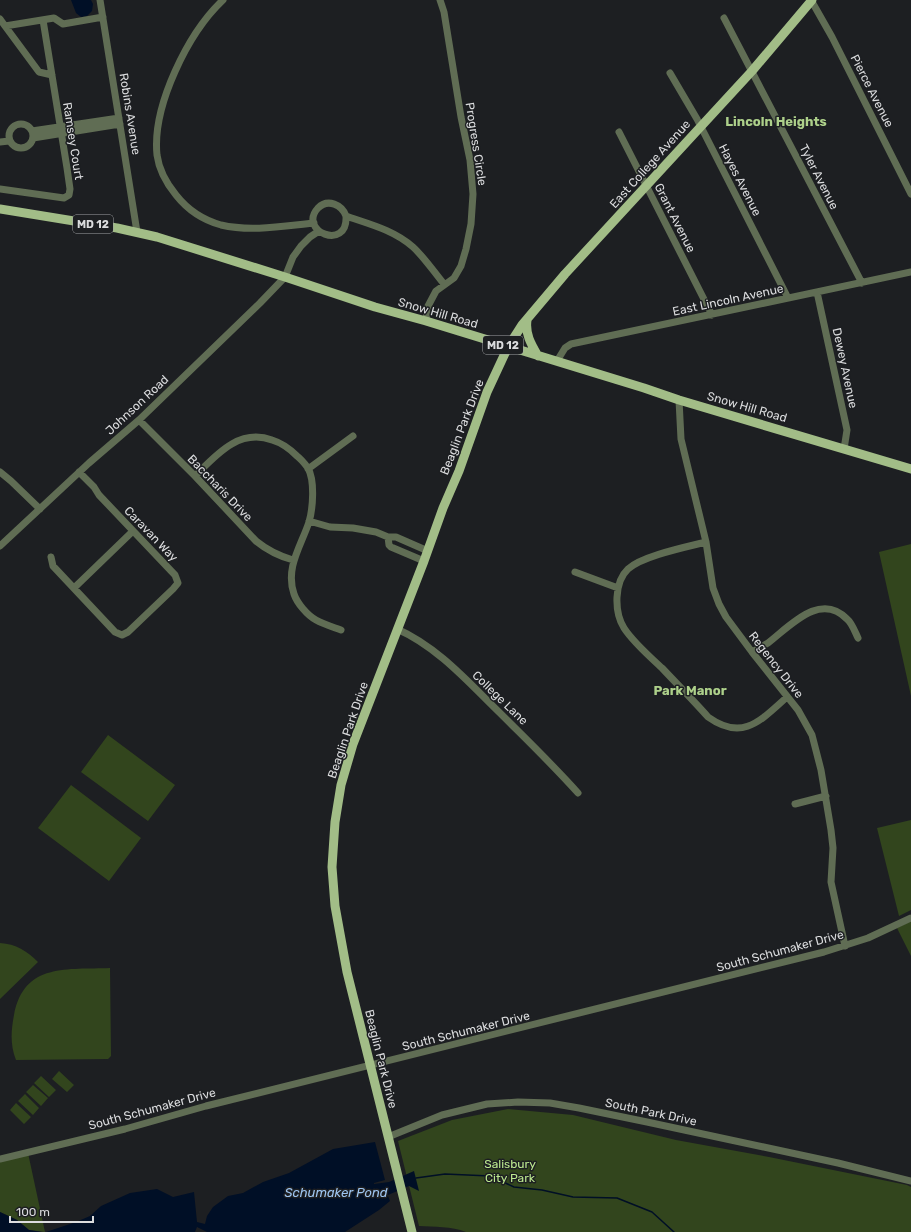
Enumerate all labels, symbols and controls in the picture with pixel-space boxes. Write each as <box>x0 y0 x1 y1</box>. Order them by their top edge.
street label: Pierce Avenue <box>848 52 896 130</box>
street label: Robins Avenue <box>117 72 143 156</box>
street label: Ramsey Court <box>60 101 86 181</box>
street label: Progress Circle <box>463 101 490 187</box>
district label: Lincoln Heights <box>725 114 827 129</box>
street label: East College Avenue <box>607 117 693 211</box>
street label: Hayes Avenue <box>716 142 764 219</box>
street label: Tyler Avenue <box>797 142 842 212</box>
street label: Grant Avenue <box>652 181 699 255</box>
road number: MD 12 <box>73 215 113 233</box>
street label: East Lincoln Avenue <box>671 281 785 319</box>
street label: Snow Hill Road <box>396 295 480 331</box>
street label: Dewey Avenue <box>830 327 860 410</box>
road number: MD 12 <box>483 336 523 354</box>
street label: Johnson Road <box>103 372 171 438</box>
street label: Beaglin Park Drive <box>437 377 487 477</box>
street label: Snow Hill Road <box>705 389 789 425</box>
street label: Baccharis Drive <box>185 452 256 524</box>
street label: Caravan Way <box>121 504 181 565</box>
street label: Regency Drive <box>746 629 806 701</box>
street label: College Lane <box>469 668 531 728</box>
street label: Beaglin Park Drive <box>325 680 371 780</box>
district label: Park Manor <box>653 683 727 698</box>
street label: South Schumaker Drive <box>715 927 845 975</box>
street label: Beaglin Park Drive <box>362 1008 400 1110</box>
street label: South Schumaker Drive <box>401 1008 532 1054</box>
street label: South Schumaker Drive <box>87 1085 217 1133</box>
street label: South Park Drive <box>604 1095 698 1129</box>
park label: Salisbury City Park <box>484 1157 536 1185</box>
water label: Schumaker Pond <box>284 1185 388 1200</box>
scale bar <box>10 1198 93 1224</box>
text: 100 m <box>16 1205 50 1219</box>

